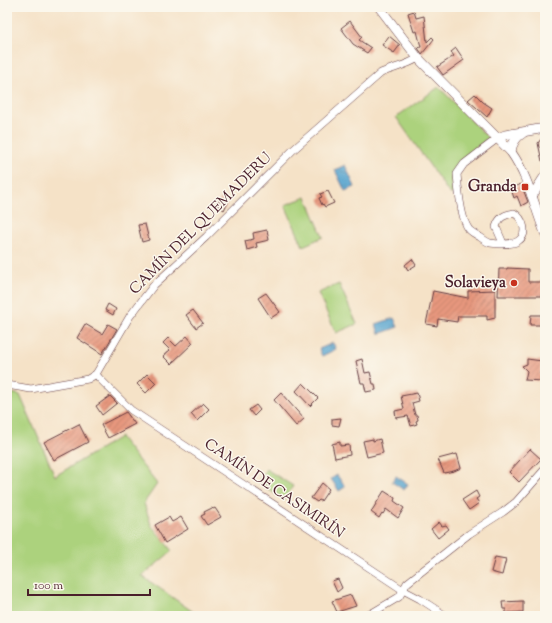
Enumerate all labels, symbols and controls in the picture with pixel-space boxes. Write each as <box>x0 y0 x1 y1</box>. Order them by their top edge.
street label: CAMÍN DEL QUEMADERU <box>124 147 277 300</box>
place label: Granda <box>468 177 517 198</box>
marker: Granda <box>520 182 530 192</box>
place label: Solavieya <box>445 273 506 294</box>
marker: Solavieya <box>509 278 519 288</box>
street label: CAMÍN DE CASIMIRÍN <box>200 433 349 544</box>
scale bar <box>28 571 150 597</box>
text: 100 m <box>34 577 63 595</box>

